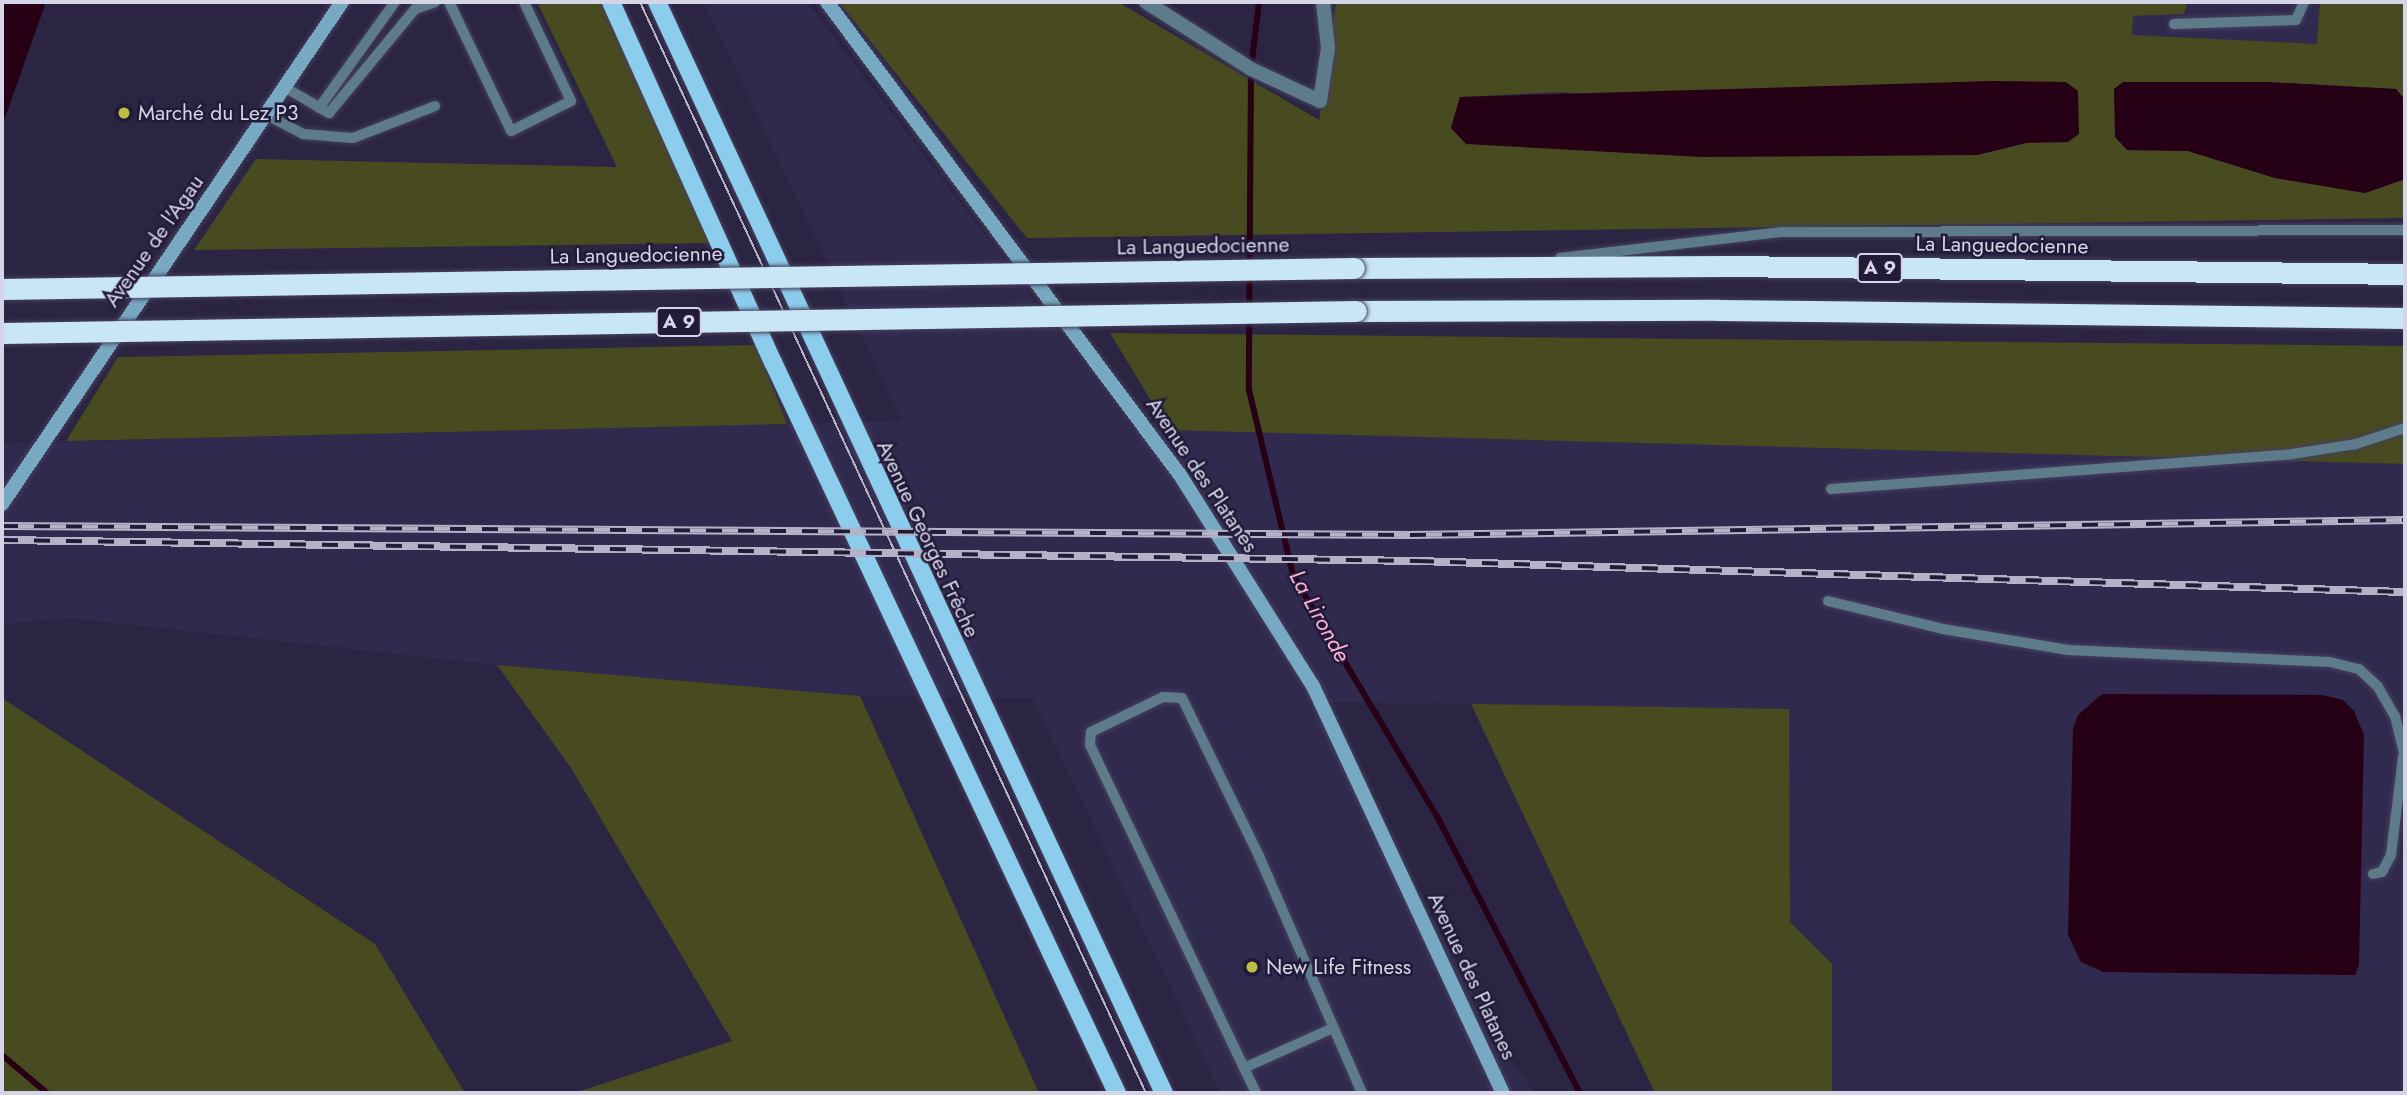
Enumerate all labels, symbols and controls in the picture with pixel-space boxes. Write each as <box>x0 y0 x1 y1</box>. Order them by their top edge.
place label: Marché du Lez P3 <box>138 100 298 126</box>
marker: Marché du Lez P3 <box>116 105 132 121</box>
street label: Avenue de l'Agau <box>99 170 209 312</box>
street label: La Languedocienne <box>1915 231 2089 259</box>
street label: La Languedocienne <box>1116 232 1290 260</box>
street label: La Languedocienne <box>549 241 723 269</box>
road number: A 9 <box>1856 252 1904 284</box>
road number: A 9 <box>654 306 704 338</box>
street label: Avenue des Platanes <box>1141 393 1263 557</box>
street label: Avenue Georges Frêche <box>871 437 985 641</box>
water label: La Lironde <box>1283 565 1357 667</box>
street label: Avenue des Platanes <box>1422 889 1522 1063</box>
place label: New Life Fitness <box>1266 954 1411 980</box>
marker: New Life Fitness <box>1244 959 1260 975</box>

